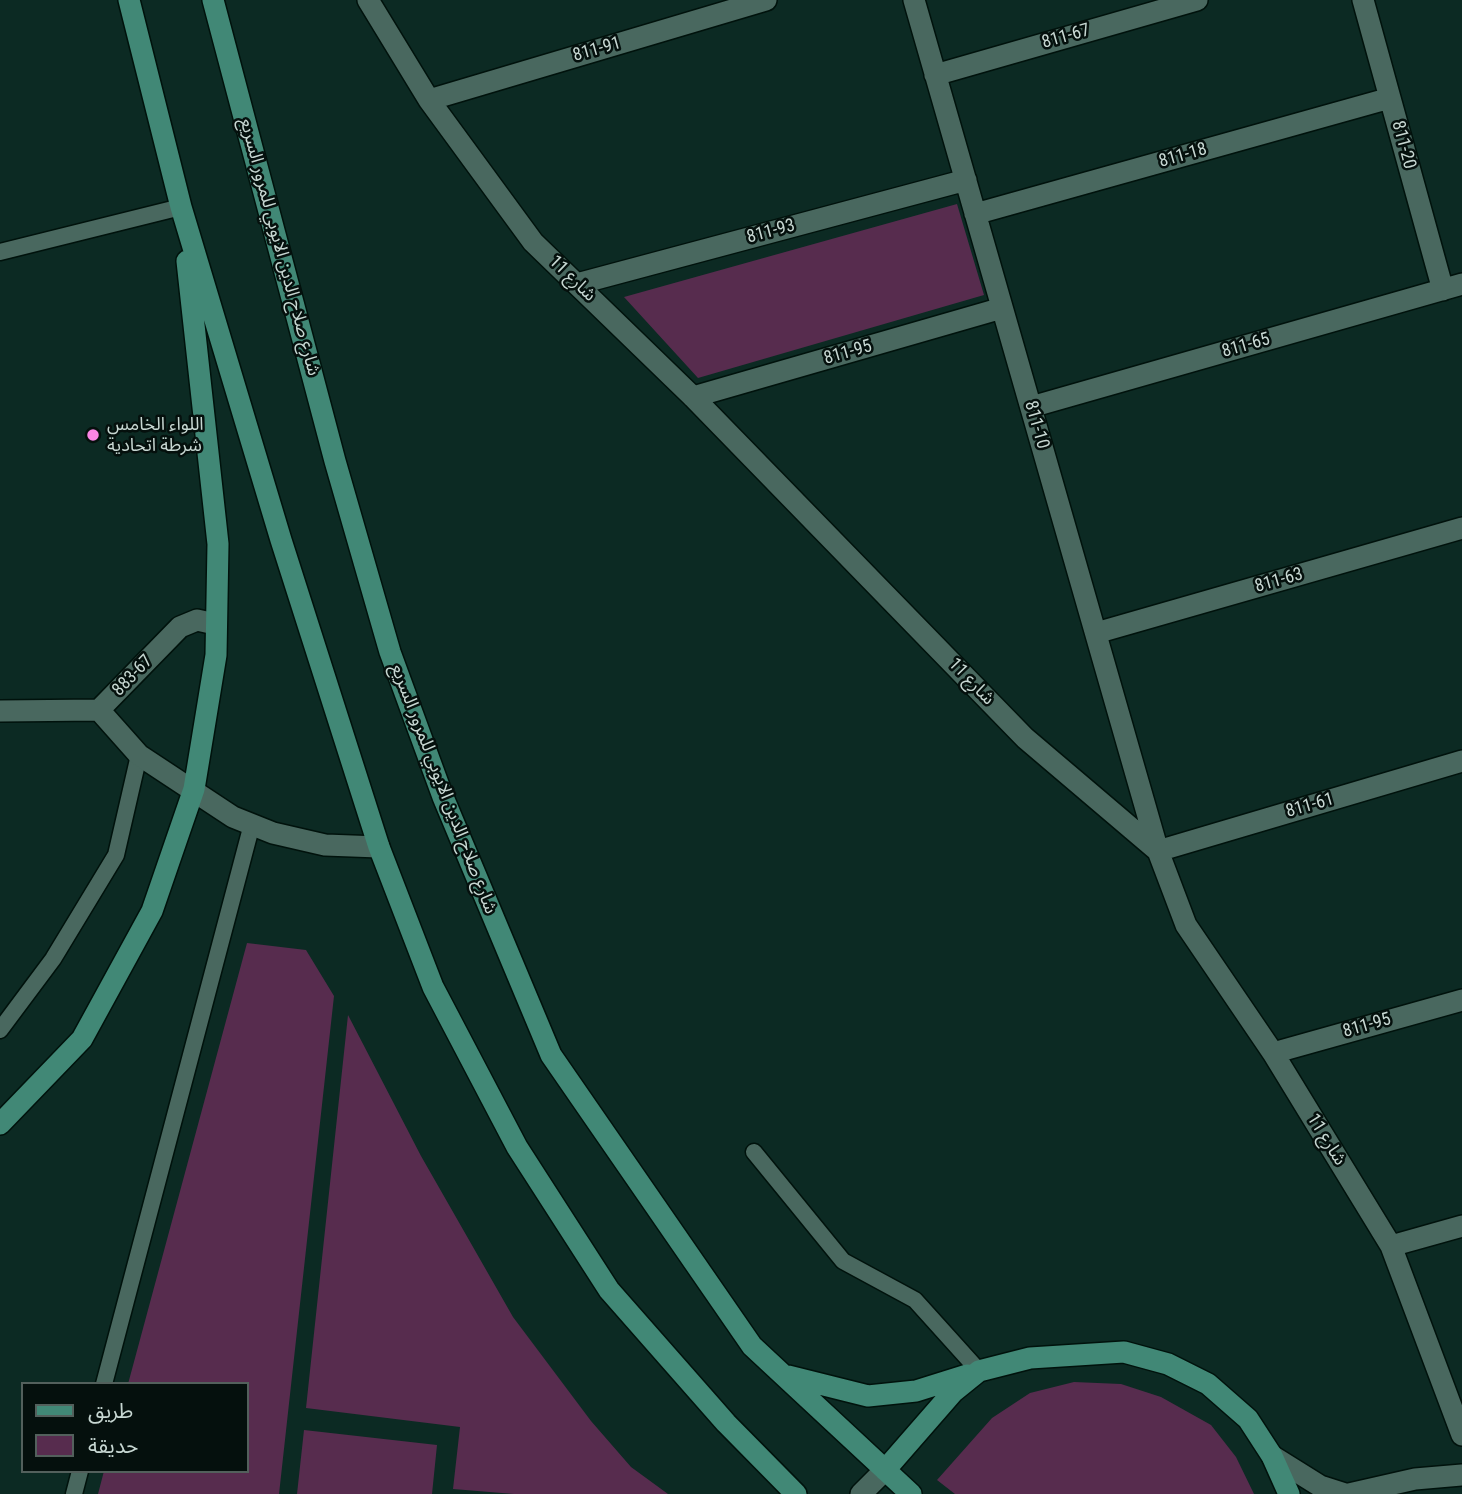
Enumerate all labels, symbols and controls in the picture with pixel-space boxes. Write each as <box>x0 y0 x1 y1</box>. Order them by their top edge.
street label: 811-67 <box>1040 20 1092 54</box>
street label: 811-91 <box>571 33 623 67</box>
street label: شارع صلاح الدين الايوبي للمرور السريع <box>234 116 324 378</box>
street label: 811-20 <box>1386 119 1420 171</box>
street label: 811-18 <box>1157 139 1209 173</box>
street label: 811-93 <box>745 215 797 249</box>
street label: شارع 11 <box>544 251 600 307</box>
street label: 811-65 <box>1220 329 1272 363</box>
street label: 811-95 <box>822 336 874 370</box>
street label: 811-10 <box>1019 399 1053 451</box>
place label: اللواء الخامس شرطة اتحادية <box>107 414 204 457</box>
marker: اللواء الخامس شرطة اتحادية <box>85 427 101 443</box>
street label: 811-63 <box>1253 564 1305 598</box>
street label: 883-67 <box>108 651 158 701</box>
street label: شارع 11 <box>943 654 999 710</box>
street label: شارع صلاح الدين الايوبي للمرور السريع <box>385 661 501 917</box>
street label: 811-61 <box>1284 789 1336 823</box>
street label: 811-95 <box>1341 1009 1393 1043</box>
street label: شارع 11 <box>1302 1110 1350 1170</box>
legend <box>21 1382 248 1473</box>
text: طريق <box>88 1399 133 1423</box>
text: حديقة <box>88 1434 138 1458</box>

